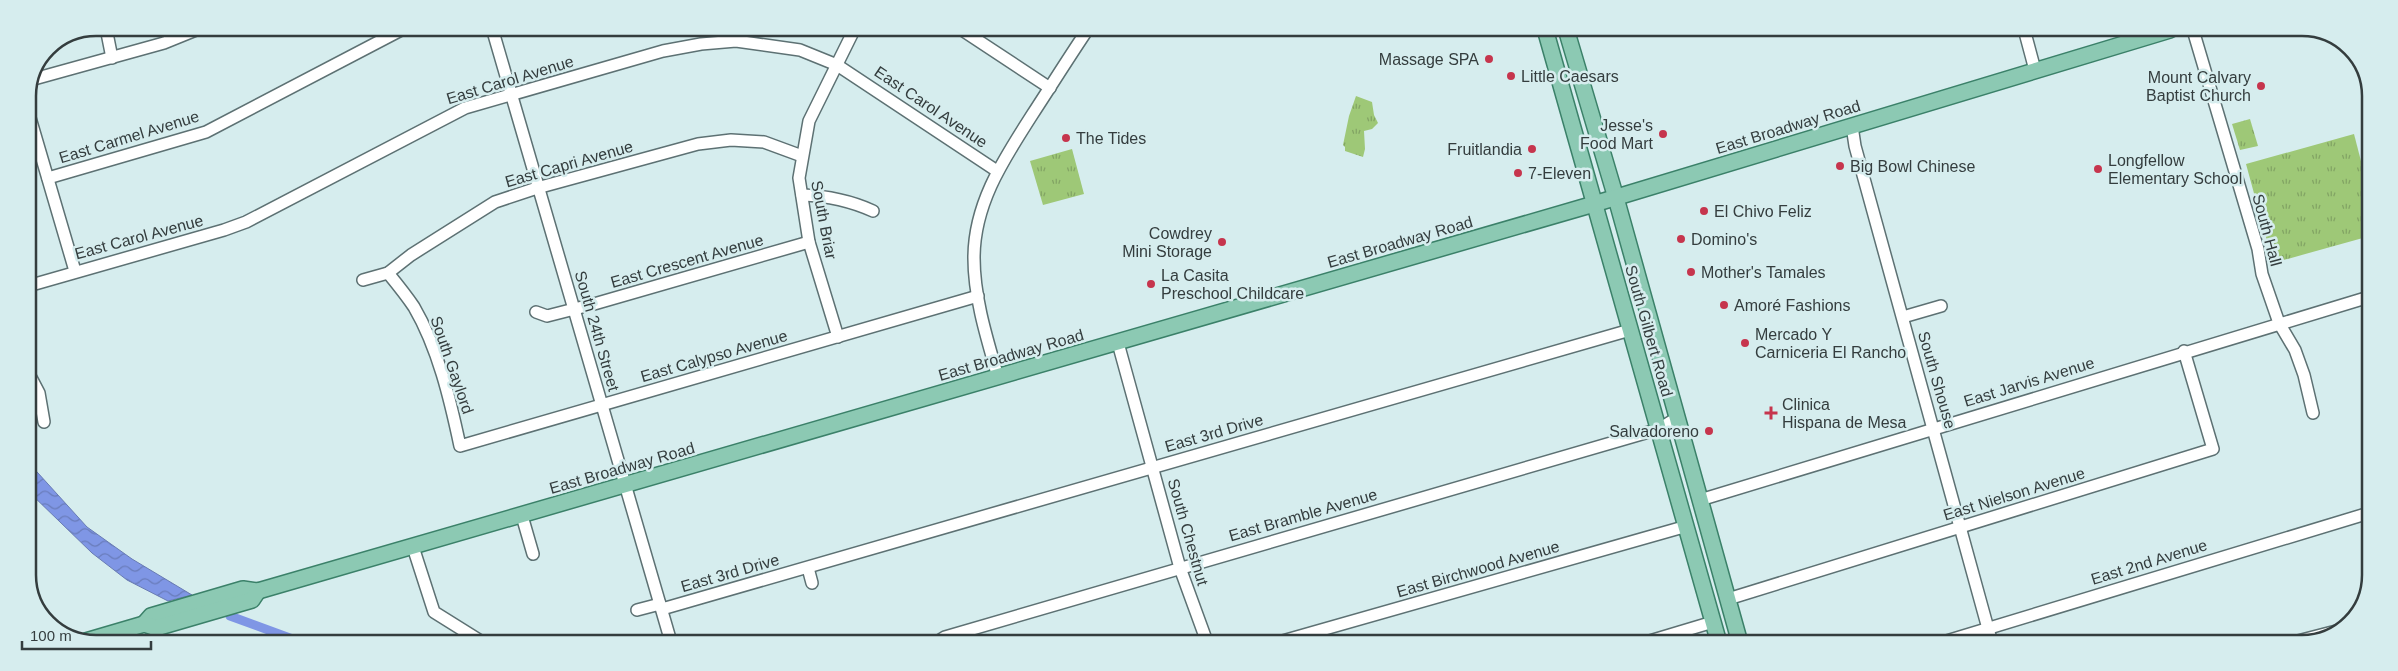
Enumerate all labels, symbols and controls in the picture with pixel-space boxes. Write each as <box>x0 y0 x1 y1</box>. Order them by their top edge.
place label: Massage SPA <box>1379 51 1479 68</box>
street label: East Carol Avenue <box>444 53 576 107</box>
marker: Massage SPA <box>1483 53 1495 65</box>
street label: East Carol Avenue <box>871 63 991 151</box>
place label: Little Caesars <box>1521 68 1619 85</box>
place label: Mount Calvary Baptist Church <box>2146 69 2251 104</box>
marker: Little Caesars <box>1505 70 1517 82</box>
marker: Mount Calvary Baptist Church <box>2255 80 2267 92</box>
street label: East Broadway Road <box>1714 97 1862 157</box>
street label: East Carmel Avenue <box>57 108 201 166</box>
place label: Jesse's Food Mart <box>1580 117 1654 152</box>
marker: Jesse's Food Mart <box>1657 128 1669 140</box>
place label: The Tides <box>1076 130 1146 147</box>
marker: The Tides <box>1060 132 1072 144</box>
street label: East Capri Avenue <box>503 138 635 190</box>
place label: Fruitlandia <box>1447 141 1522 158</box>
marker: Fruitlandia <box>1526 143 1538 155</box>
place label: Longfellow Elementary School <box>2108 152 2242 187</box>
place label: Big Bowl Chinese <box>1850 158 1976 175</box>
marker: Big Bowl Chinese <box>1834 160 1846 172</box>
marker: Longfellow Elementary School <box>2092 163 2104 175</box>
place label: 7-Eleven <box>1528 165 1591 182</box>
marker: 7-Eleven <box>1512 167 1524 179</box>
street label: South Briar <box>808 179 840 262</box>
street label: South Hall <box>2249 192 2285 268</box>
place label: El Chivo Feliz <box>1714 203 1812 220</box>
marker: El Chivo Feliz <box>1698 205 1710 217</box>
street label: East Carol Avenue <box>73 212 205 262</box>
street label: East Broadway Road <box>1325 213 1475 271</box>
place label: Cowdrey Mini Storage <box>1122 225 1212 260</box>
street label: East Crescent Avenue <box>609 231 765 291</box>
place label: Domino's <box>1691 231 1757 248</box>
marker: Domino's <box>1675 233 1687 245</box>
marker: Cowdrey Mini Storage <box>1216 236 1228 248</box>
street label: South Gilbert Road <box>1622 263 1676 399</box>
place label: Mother's Tamales <box>1701 264 1826 281</box>
marker: Mother's Tamales <box>1685 266 1697 278</box>
place label: La Casita Preschool Childcare <box>1161 267 1304 302</box>
street label: South 24th Street <box>572 269 622 394</box>
marker: La Casita Preschool Childcare <box>1145 278 1157 290</box>
place label: Amoré Fashions <box>1734 297 1851 314</box>
marker: Amoré Fashions <box>1718 299 1730 311</box>
street label: South Gaylord <box>427 314 477 416</box>
street label: East Broadway Road <box>936 326 1086 384</box>
place label: Mercado Y Carniceria El Rancho <box>1755 326 1906 361</box>
street label: East Calypso Avenue <box>639 327 789 385</box>
street label: South Shouse <box>1915 329 1959 431</box>
marker: Mercado Y Carniceria El Rancho <box>1739 337 1751 349</box>
street label: East Jarvis Avenue <box>1962 354 2097 410</box>
place label: Clinica Hispana de Mesa <box>1782 396 1907 431</box>
marker: Clinica Hispana de Mesa <box>1764 406 1778 420</box>
street label: East 3rd Drive <box>1163 411 1265 455</box>
place label: Salvadoreno <box>1609 423 1699 440</box>
marker: Salvadoreno <box>1703 425 1715 437</box>
street label: East Broadway Road <box>547 439 697 497</box>
street label: East Nielson Avenue <box>1941 464 2087 524</box>
street label: South Chestnut <box>1165 477 1212 588</box>
street label: East Bramble Avenue <box>1227 486 1379 544</box>
street label: East 2nd Avenue <box>2089 536 2209 588</box>
street label: East Birchwood Avenue <box>1395 538 1562 600</box>
street label: East 3rd Drive <box>679 551 781 595</box>
scale bar <box>22 618 151 650</box>
text: 100 m <box>30 627 72 644</box>

